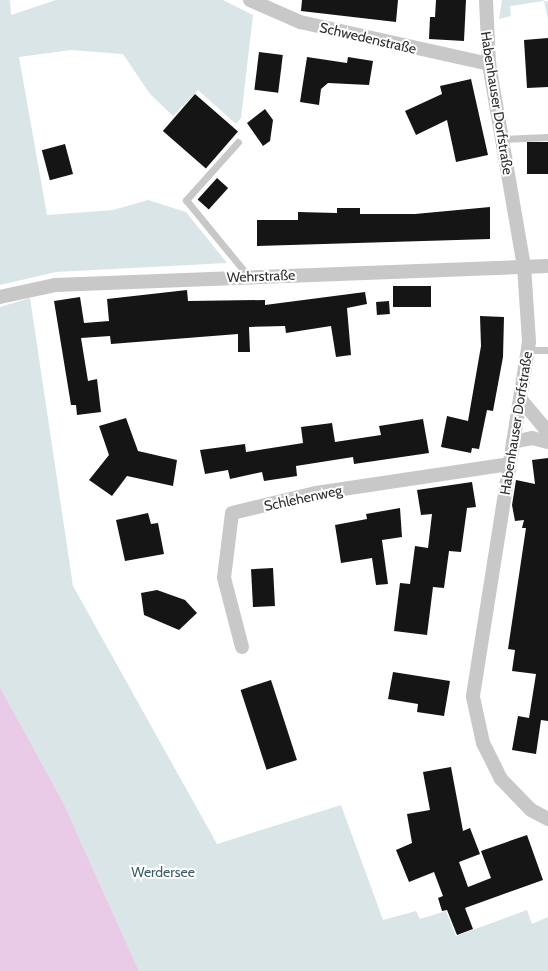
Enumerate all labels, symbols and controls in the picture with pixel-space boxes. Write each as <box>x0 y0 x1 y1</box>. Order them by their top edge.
street label: Schwedenstraße <box>318 19 418 57</box>
street label: Habenhauser Dorfstraße <box>477 30 517 176</box>
street label: Wehrstraße <box>226 266 296 286</box>
street label: Habenhauser Dorfstraße <box>496 350 536 496</box>
street label: Schlehenweg <box>263 482 343 514</box>
park label: Werdersee <box>131 864 195 880</box>

